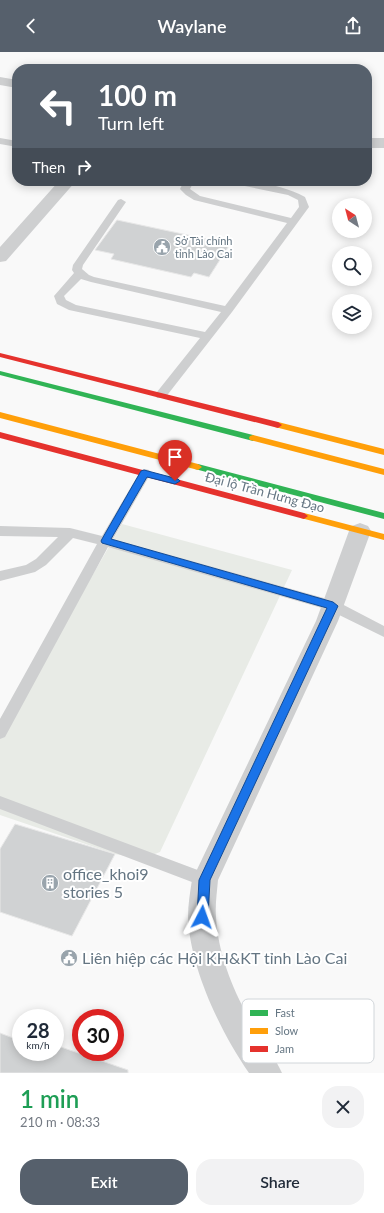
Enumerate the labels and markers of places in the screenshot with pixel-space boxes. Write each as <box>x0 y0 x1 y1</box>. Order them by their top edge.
place label: Sở Tài chính tỉnh Lào Cai <box>175 234 233 260</box>
public building icon: Sở Tài chính tỉnh Lào Cai <box>152 237 172 257</box>
pin <box>158 440 192 481</box>
place label: office_khoi9 stories 5 <box>63 864 149 901</box>
building icon: office_khoi9 stories 5 <box>40 873 60 893</box>
public building icon: Liên hiệp các Hội KH&KT tỉnh Lào Cai <box>59 948 79 968</box>
place label: Liên hiệp các Hội KH&KT tỉnh Lào Cai <box>82 948 347 967</box>

